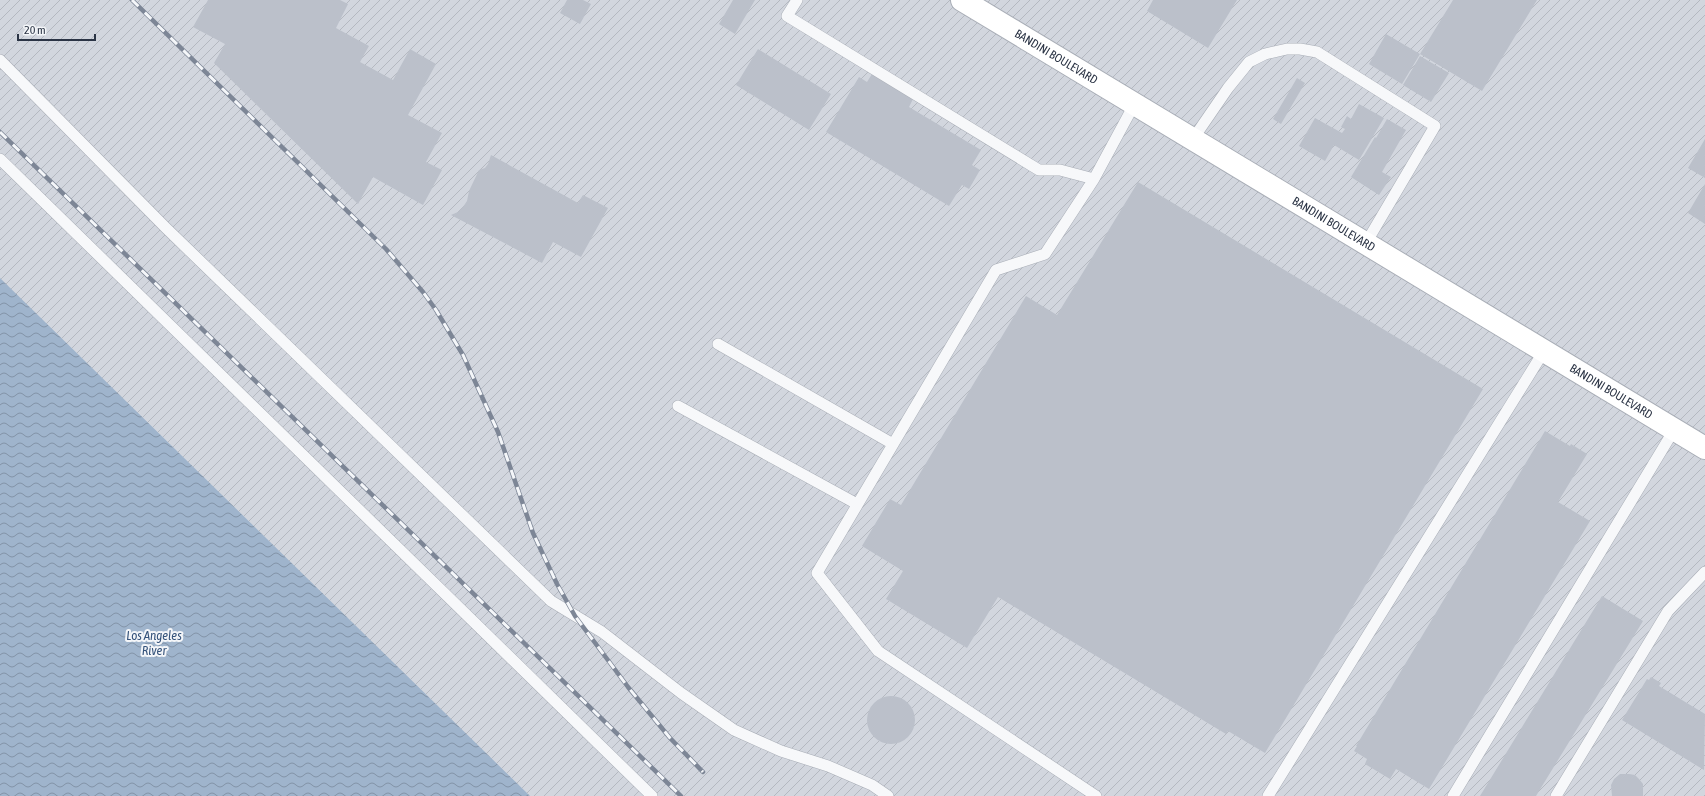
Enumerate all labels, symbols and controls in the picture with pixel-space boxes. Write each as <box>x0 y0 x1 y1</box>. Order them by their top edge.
scale bar <box>18 16 95 42</box>
text: 20 m <box>24 23 46 37</box>
street label: BANDINI BOULEVARD <box>1012 26 1100 87</box>
street label: BANDINI BOULEVARD <box>1290 194 1378 255</box>
street label: BANDINI BOULEVARD <box>1567 361 1655 422</box>
water label: Los Angeles River <box>126 628 182 658</box>

